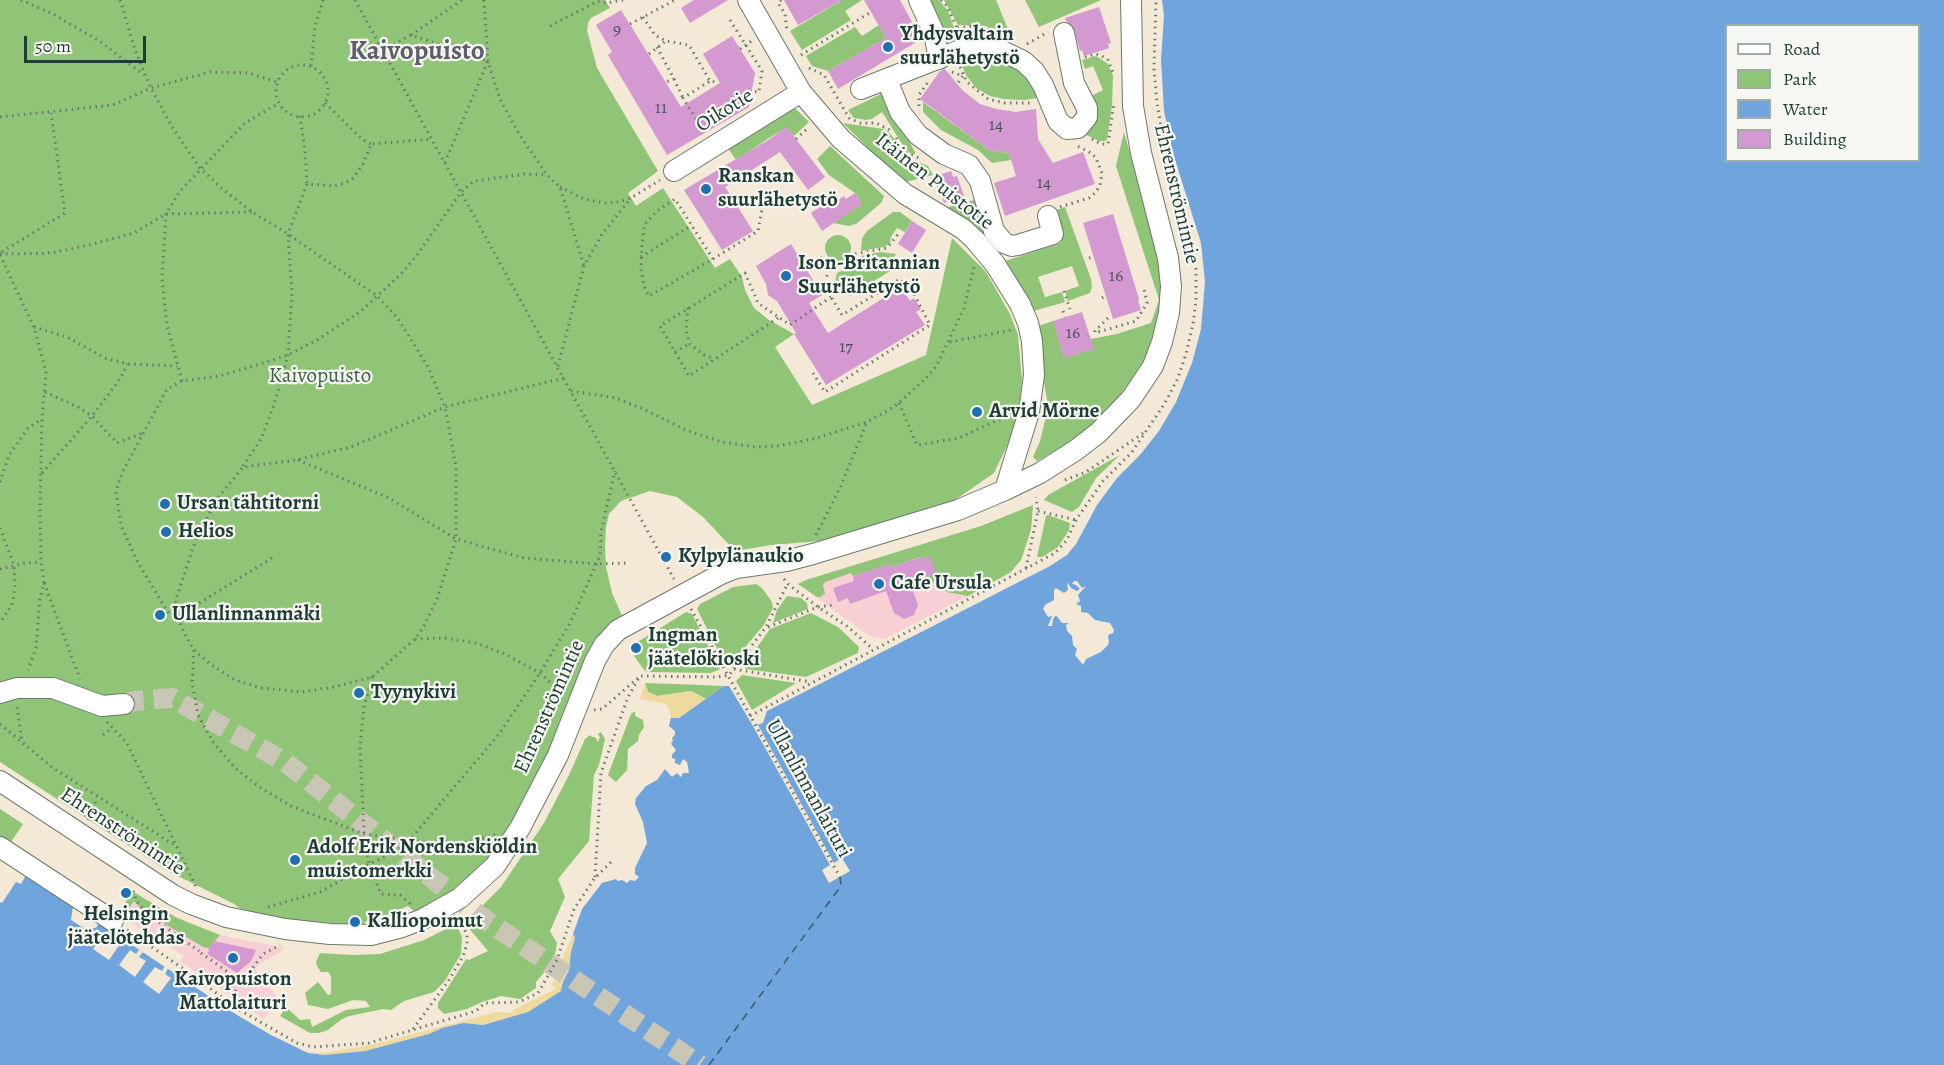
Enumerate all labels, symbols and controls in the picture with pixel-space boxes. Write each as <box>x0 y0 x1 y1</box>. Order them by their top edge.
house number: 9 <box>613 20 621 42</box>
place label: Yhdysvaltain suurlähetystö <box>900 22 1019 72</box>
scale bar <box>27 24 148 62</box>
legend <box>1725 24 1920 162</box>
text: 50 m <box>35 34 71 58</box>
district label: Kaivopuisto <box>349 36 485 68</box>
text: Road <box>1783 37 1820 61</box>
marker: Yhdysvaltain suurlähetystö <box>881 40 895 54</box>
text: Park <box>1783 67 1817 91</box>
street label: Oikotie <box>692 84 758 138</box>
text: Water <box>1783 97 1828 121</box>
house number: 11 <box>655 98 667 120</box>
house number: 14 <box>989 115 1003 137</box>
street label: Ehrenströmintie <box>1148 121 1204 267</box>
text: Building <box>1783 127 1847 151</box>
street label: Itäinen Puistotie <box>870 128 998 236</box>
place label: Ranskan suurlähetystö <box>718 164 837 214</box>
house number: 14 <box>1037 173 1051 195</box>
marker: Ranskan suurlähetystö <box>699 182 713 196</box>
place label: Ison-Britannian Suurlähetystö <box>798 251 940 301</box>
house number: 16 <box>1109 266 1123 288</box>
marker: Ison-Britannian Suurlähetystö <box>779 269 793 283</box>
house number: 16 <box>1066 323 1080 345</box>
house number: 17 <box>839 337 853 359</box>
park label: Kaivopuisto <box>269 364 371 390</box>
place label: Arvid Mörne <box>989 399 1099 425</box>
marker: Arvid Mörne <box>970 405 984 419</box>
place label: Ursan tähtitorni <box>177 491 319 517</box>
marker: Ursan tähtitorni <box>158 497 172 511</box>
place label: Helios <box>178 519 234 545</box>
marker: Helios <box>159 525 173 539</box>
place label: Kylpylänaukio <box>678 544 804 570</box>
marker: Kylpylänaukio <box>659 550 673 564</box>
place label: Cafe Ursula <box>891 571 992 597</box>
marker: Cafe Ursula <box>872 577 886 591</box>
place label: Ullanlinnanmäki <box>172 602 321 628</box>
marker: Ullanlinnanmäki <box>153 608 167 622</box>
place label: Ingman jäätelökioski <box>648 623 760 673</box>
street label: Ehrenströmintie <box>509 636 591 778</box>
marker: Ingman jäätelökioski <box>629 641 643 655</box>
place label: Tyynykivi <box>371 680 456 706</box>
marker: Tyynykivi <box>352 686 366 700</box>
street label: Ullanlinnanlaituri <box>760 715 856 863</box>
street label: Ehrenströmintie <box>55 782 189 882</box>
place label: Adolf Erik Nordenskiöldin muistomerkki <box>307 835 537 885</box>
marker: Adolf Erik Nordenskiöldin muistomerkki <box>288 853 302 867</box>
marker: Helsingin jäätelötehdas <box>119 886 133 900</box>
place label: Helsingin jäätelötehdas <box>68 902 184 952</box>
place label: Kalliopoimut <box>367 909 483 935</box>
marker: Kalliopoimut <box>348 915 362 929</box>
marker: Kaivopuiston Mattolaituri <box>226 951 240 965</box>
place label: Kaivopuiston Mattolaituri <box>174 967 292 1017</box>

